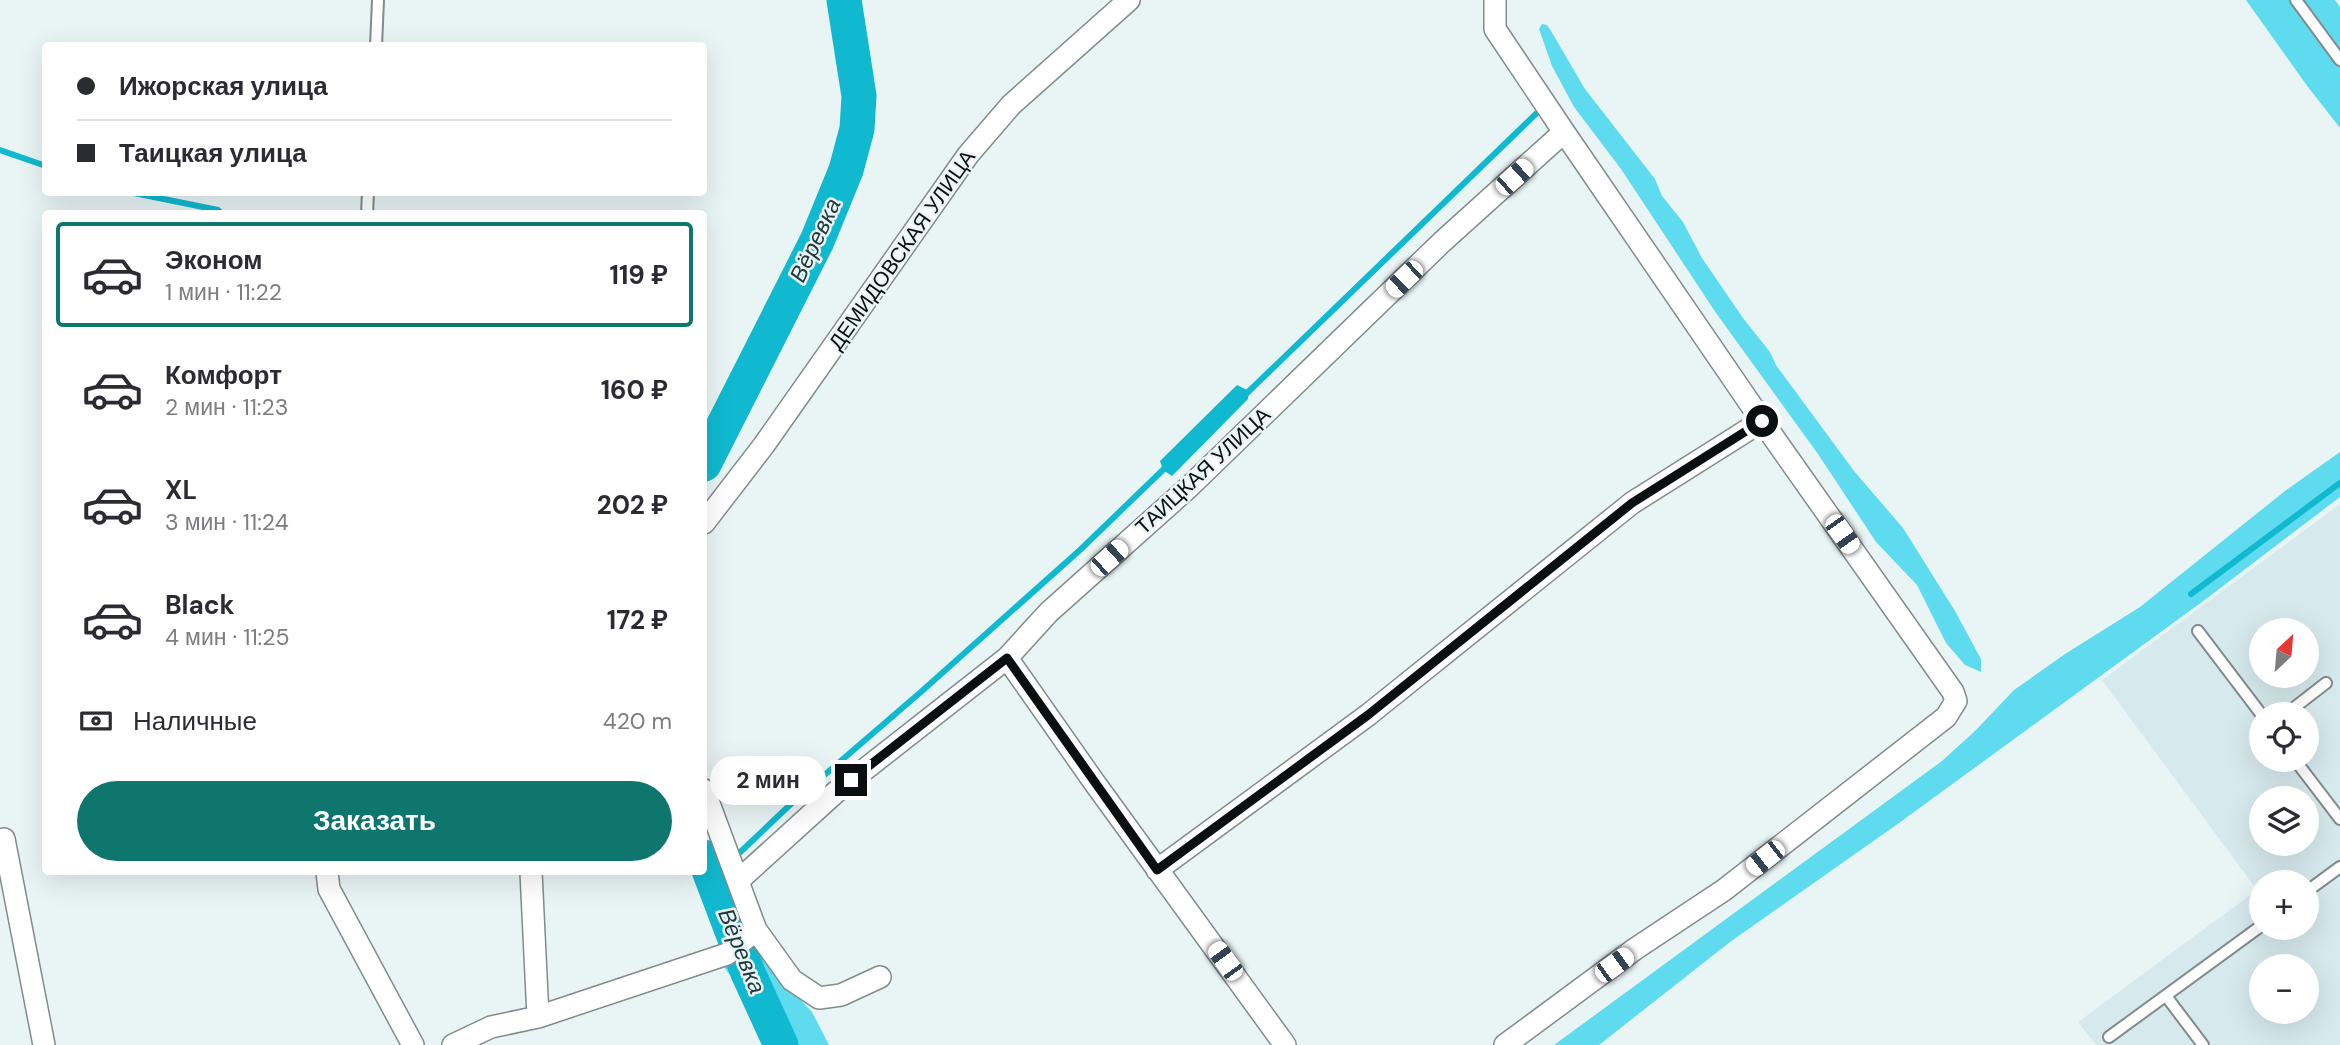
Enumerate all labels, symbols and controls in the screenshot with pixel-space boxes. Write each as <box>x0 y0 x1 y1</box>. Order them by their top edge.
text: Ижорская улица <box>119 69 328 103</box>
text: Таицкая улица <box>119 136 307 170</box>
street label: ДЕМИДОВСКАЯ УЛИЦА <box>822 145 982 355</box>
car <box>1492 155 1537 199</box>
water label: Вёревка <box>783 193 847 287</box>
icon: car <box>81 243 144 306</box>
text: Эконом <box>165 243 263 277</box>
car <box>1382 257 1427 301</box>
text: 119 ₽ <box>609 258 668 292</box>
text: 1 мин · 11:22 <box>165 277 282 307</box>
icon: car <box>81 358 144 421</box>
text: Комфорт <box>165 358 282 392</box>
text: 160 ₽ <box>601 373 668 407</box>
text: 2 мин · 11:23 <box>165 392 288 422</box>
street label: ТАИЦКАЯ УЛИЦА <box>1130 401 1276 541</box>
route start <box>1746 405 1778 437</box>
icon: car <box>81 473 144 536</box>
text: XL <box>165 473 197 507</box>
text: 202 ₽ <box>597 488 668 522</box>
text: 3 мин · 11:24 <box>165 507 289 537</box>
car <box>1822 511 1863 557</box>
car <box>1087 536 1132 580</box>
icon: car <box>81 588 144 651</box>
text: Black <box>165 588 235 622</box>
text: 172 ₽ <box>607 603 668 637</box>
north arrow <box>2249 618 2319 688</box>
map controls <box>2249 618 2319 1024</box>
text: 4 мин · 11:25 <box>165 622 290 652</box>
icon: cash <box>77 702 115 740</box>
button: locate <box>2249 702 2319 772</box>
text: Наличные <box>133 704 257 738</box>
text: 420 m <box>603 706 672 736</box>
callout: 2 мин <box>711 756 826 804</box>
route end <box>835 764 867 796</box>
text: 2 мин <box>736 765 800 795</box>
button: Заказать <box>77 781 672 861</box>
button: layers <box>2249 786 2319 856</box>
car <box>1742 837 1789 879</box>
button: + <box>2249 870 2319 940</box>
water label: Вёревка <box>711 904 773 998</box>
car <box>1205 938 1246 984</box>
car <box>1591 944 1638 986</box>
button: − <box>2249 954 2319 1024</box>

